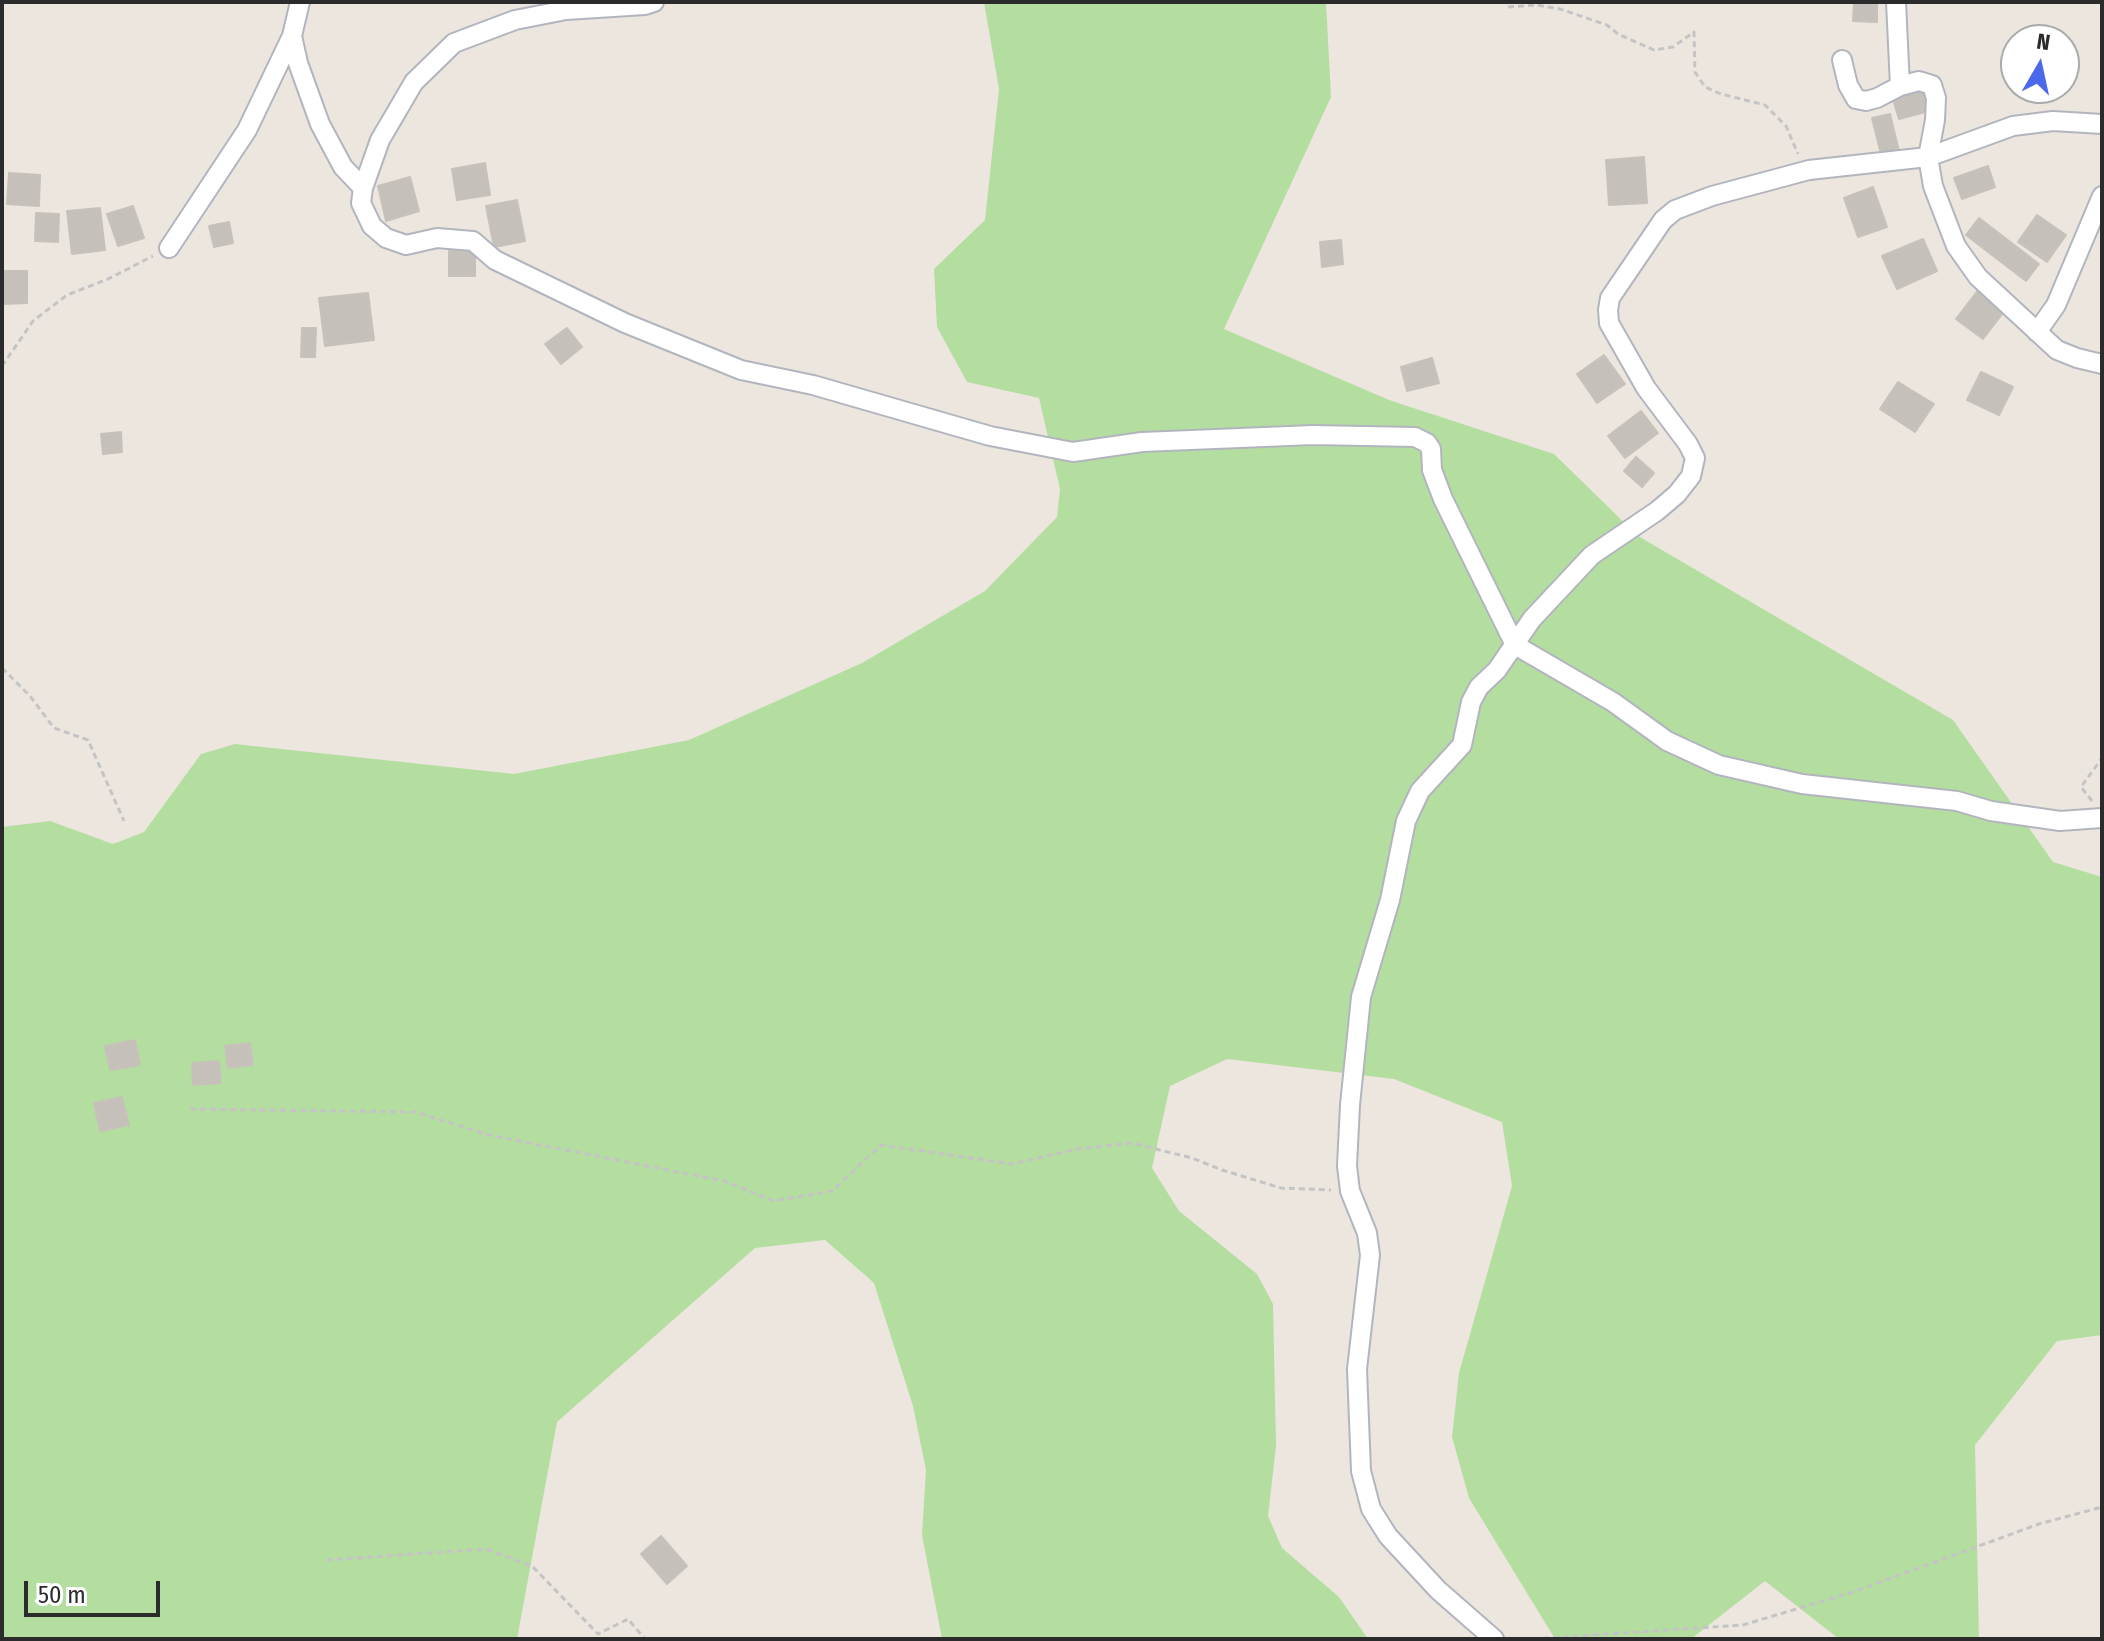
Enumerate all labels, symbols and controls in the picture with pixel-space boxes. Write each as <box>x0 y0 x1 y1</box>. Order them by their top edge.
north arrow <box>2000 24 2080 104</box>
text: N <box>2035 27 2052 56</box>
scale bar <box>28 1565 164 1615</box>
text: 50 m <box>38 1581 86 1609</box>

